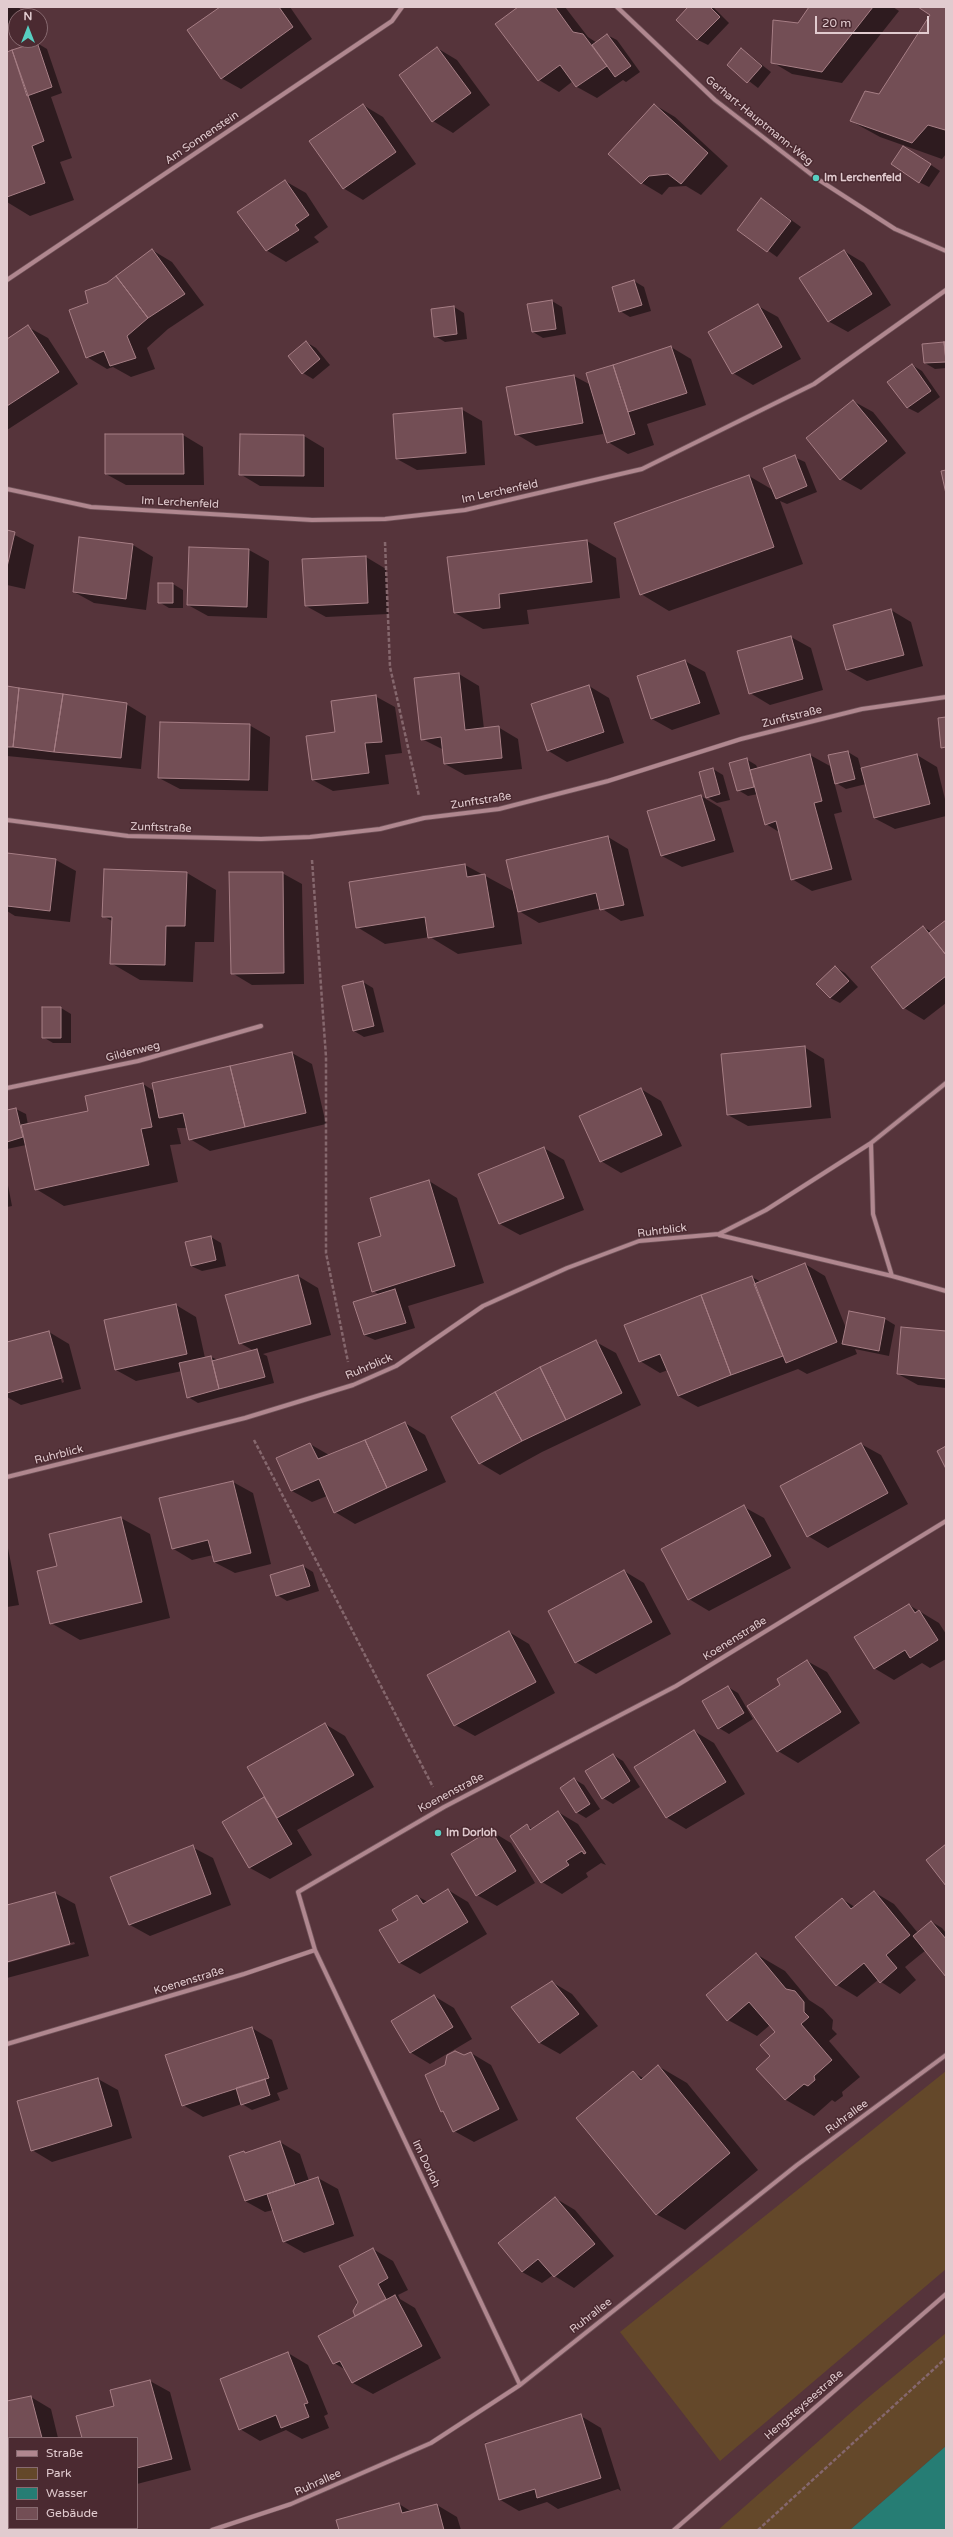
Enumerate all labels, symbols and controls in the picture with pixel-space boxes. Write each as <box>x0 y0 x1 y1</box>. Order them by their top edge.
north arrow <box>8 8 48 48</box>
scale bar <box>817 8 931 34</box>
text: N <box>24 10 32 23</box>
text: 20 m <box>822 16 851 30</box>
street label: Gerhart-Hauptmann-Weg <box>702 73 816 169</box>
street label: Am Sonnenstein <box>163 109 241 167</box>
place label: Im Lerchenfeld <box>824 171 902 185</box>
marker: Im Lerchenfeld <box>811 173 821 183</box>
street label: Im Lerchenfeld <box>461 477 539 507</box>
street label: Im Lerchenfeld <box>141 494 219 512</box>
street label: Zunftstraße <box>761 703 823 731</box>
street label: Zunftstraße <box>450 790 512 812</box>
street label: Zunftstraße <box>130 820 192 836</box>
street label: Gildenweg <box>105 1039 161 1065</box>
street label: Ruhrblick <box>637 1221 687 1241</box>
street label: Ruhrblick <box>344 1351 394 1383</box>
street label: Ruhrblick <box>33 1443 85 1467</box>
street label: Koenenstraße <box>701 1614 769 1664</box>
street label: Koenenstraße <box>416 1770 486 1816</box>
place label: Im Dorloh <box>446 1826 497 1840</box>
marker: Im Dorloh <box>433 1828 443 1838</box>
street label: Koenenstraße <box>152 1964 226 1998</box>
street label: Ruhrallee <box>823 2097 871 2137</box>
street label: Im Dorloh <box>409 2138 443 2190</box>
street label: Ruhrallee <box>567 2296 615 2336</box>
street label: Hengsteyseestraße <box>762 2367 846 2443</box>
legend <box>8 2437 138 2529</box>
text: Straße <box>46 2446 83 2460</box>
text: Park <box>46 2466 72 2480</box>
street label: Ruhrallee <box>293 2467 343 2499</box>
text: Wasser <box>46 2486 87 2500</box>
text: Gebäude <box>46 2506 98 2520</box>

